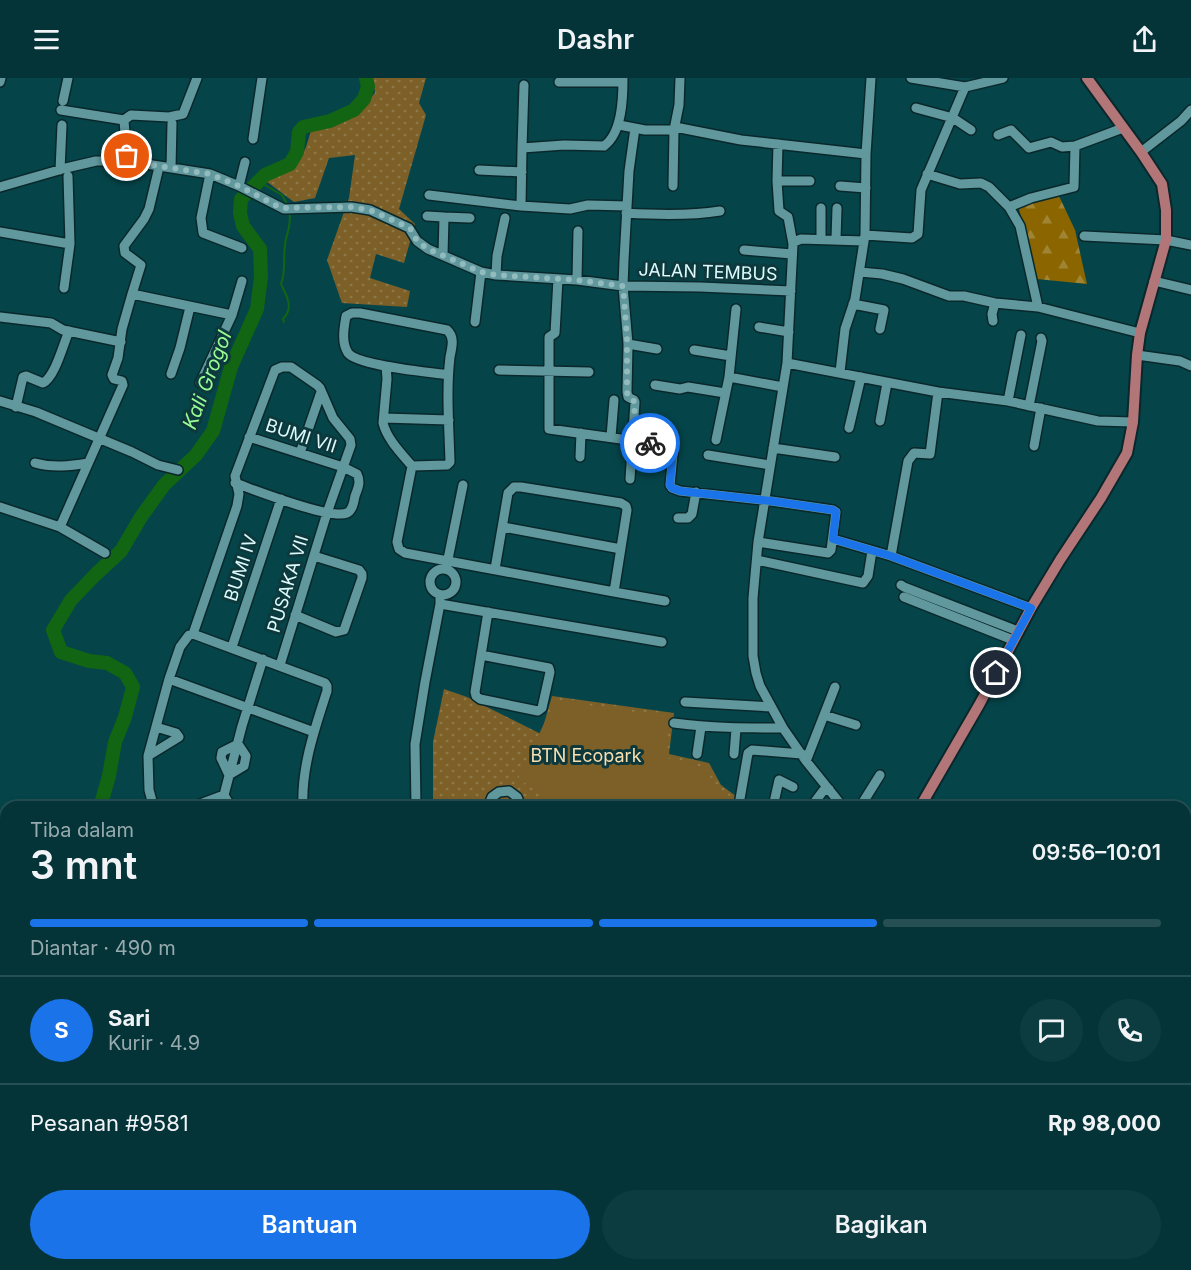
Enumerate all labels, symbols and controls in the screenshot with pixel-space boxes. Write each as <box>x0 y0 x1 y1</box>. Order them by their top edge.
icon: menu <box>30 23 63 56</box>
text: Dashr <box>557 23 634 56</box>
icon: share <box>1128 23 1161 56</box>
pin <box>101 130 152 181</box>
icon: bag <box>110 139 143 172</box>
street label: JALAN TEMBUS <box>638 259 778 284</box>
water label: Kali Grogol <box>177 327 237 433</box>
courier <box>620 413 680 473</box>
street label: BUMI VII <box>263 414 339 457</box>
icon: bike <box>634 427 667 460</box>
street label: BUMI IV <box>220 532 261 604</box>
street label: PUSAKA VII <box>263 533 312 635</box>
pin <box>970 647 1021 698</box>
icon: home <box>979 656 1012 689</box>
park label: BTN Ecopark <box>530 745 642 766</box>
text: Tiba dalam <box>30 818 134 842</box>
text: 09:56–10:01 <box>1032 839 1161 865</box>
text: 3 mnt <box>30 841 137 888</box>
text: Diantar · 490 m <box>30 936 176 960</box>
button: chat <box>1020 999 1083 1062</box>
button: phone <box>1098 999 1161 1062</box>
text: Sari <box>108 1005 150 1031</box>
text: S <box>54 1017 69 1043</box>
text: Kurir · 4.9 <box>108 1031 200 1055</box>
text: Pesanan #9581 <box>30 1110 189 1136</box>
text: Rp 98,000 <box>1048 1110 1161 1136</box>
button: Bantuan <box>30 1190 590 1259</box>
button: Bagikan <box>602 1190 1161 1259</box>

